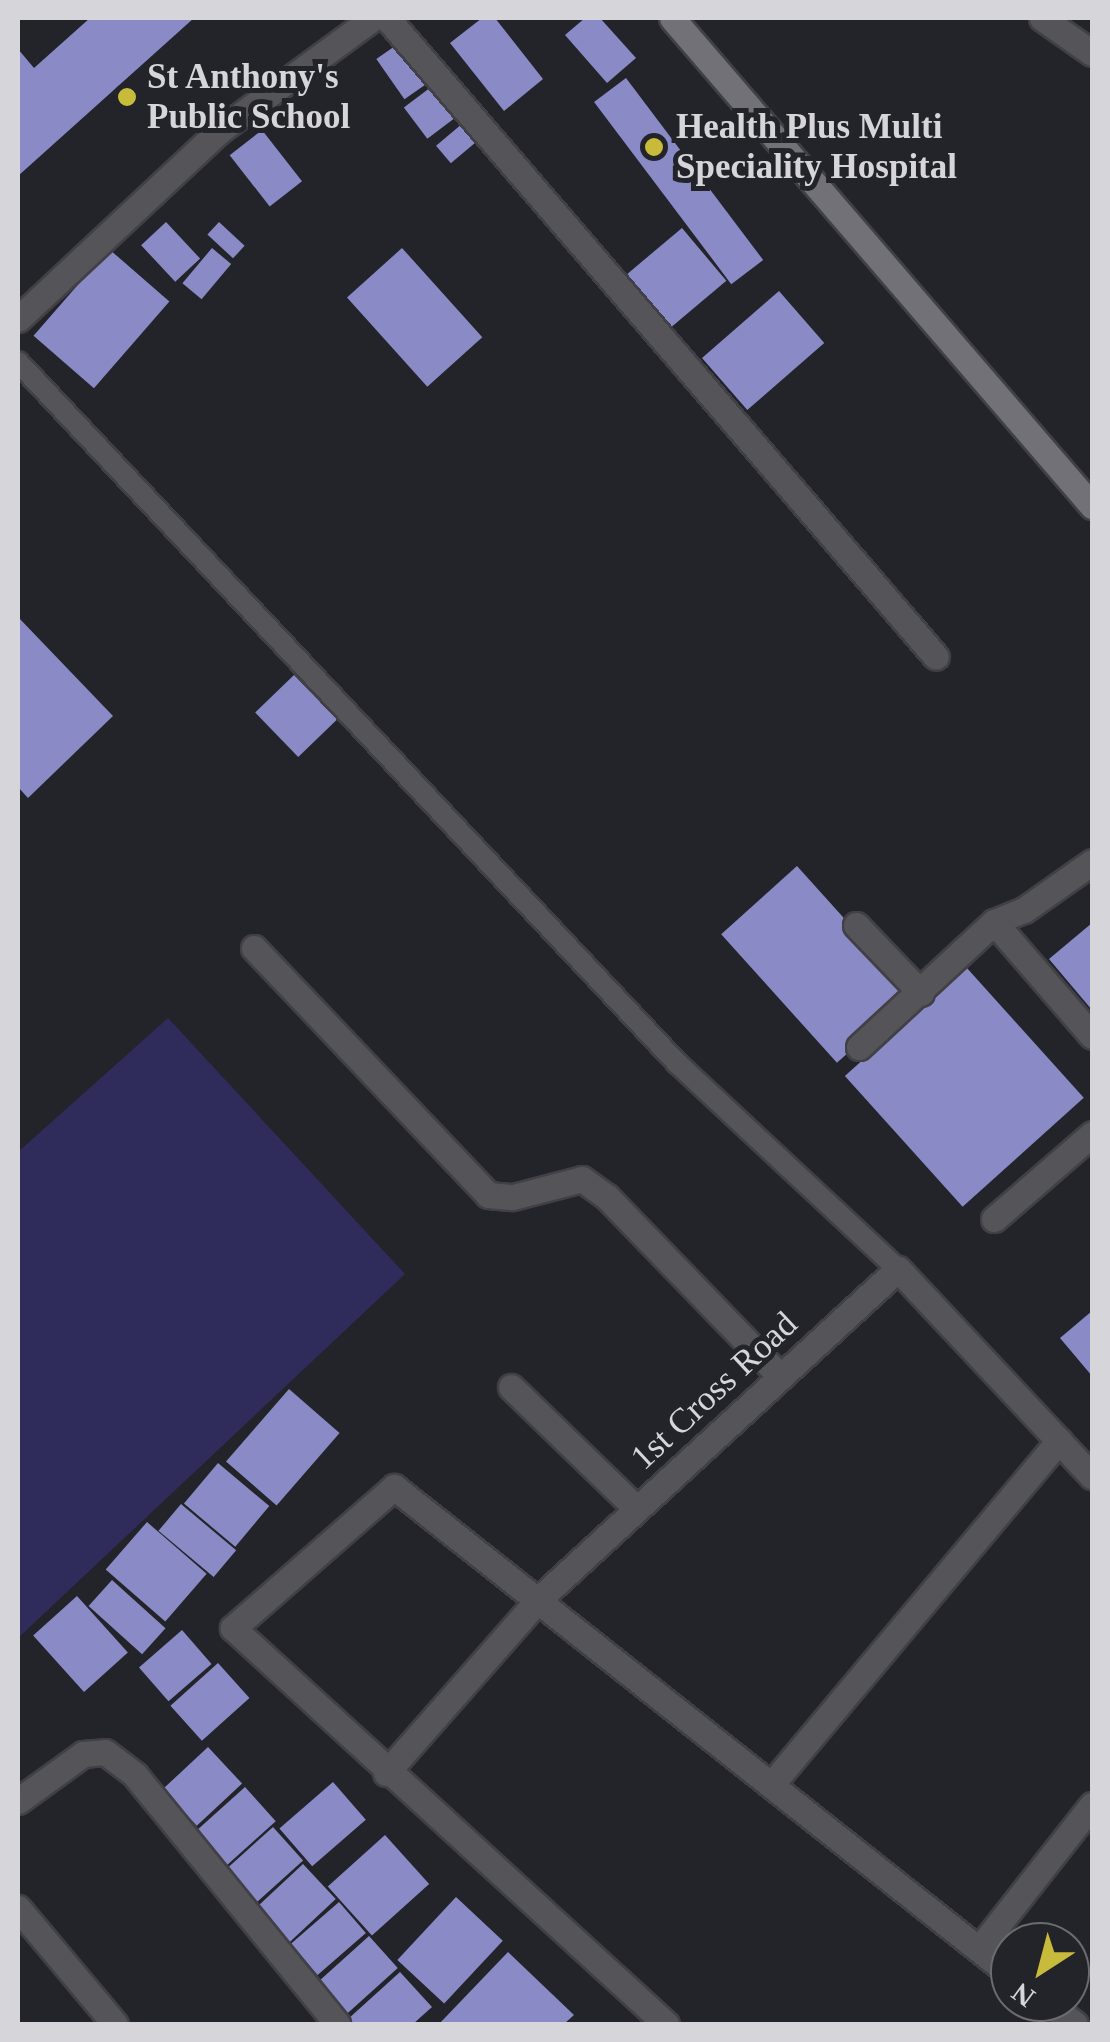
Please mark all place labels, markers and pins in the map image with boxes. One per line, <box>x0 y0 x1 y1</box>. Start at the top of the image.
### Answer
place label: St Anthony's Public School <box>147 56 350 138</box>
marker: St Anthony's Public School <box>116 86 138 108</box>
place label: Health Plus Multi Speciality Hospital <box>676 106 957 188</box>
marker: Health Plus Multi Speciality Hospital <box>641 134 667 160</box>

